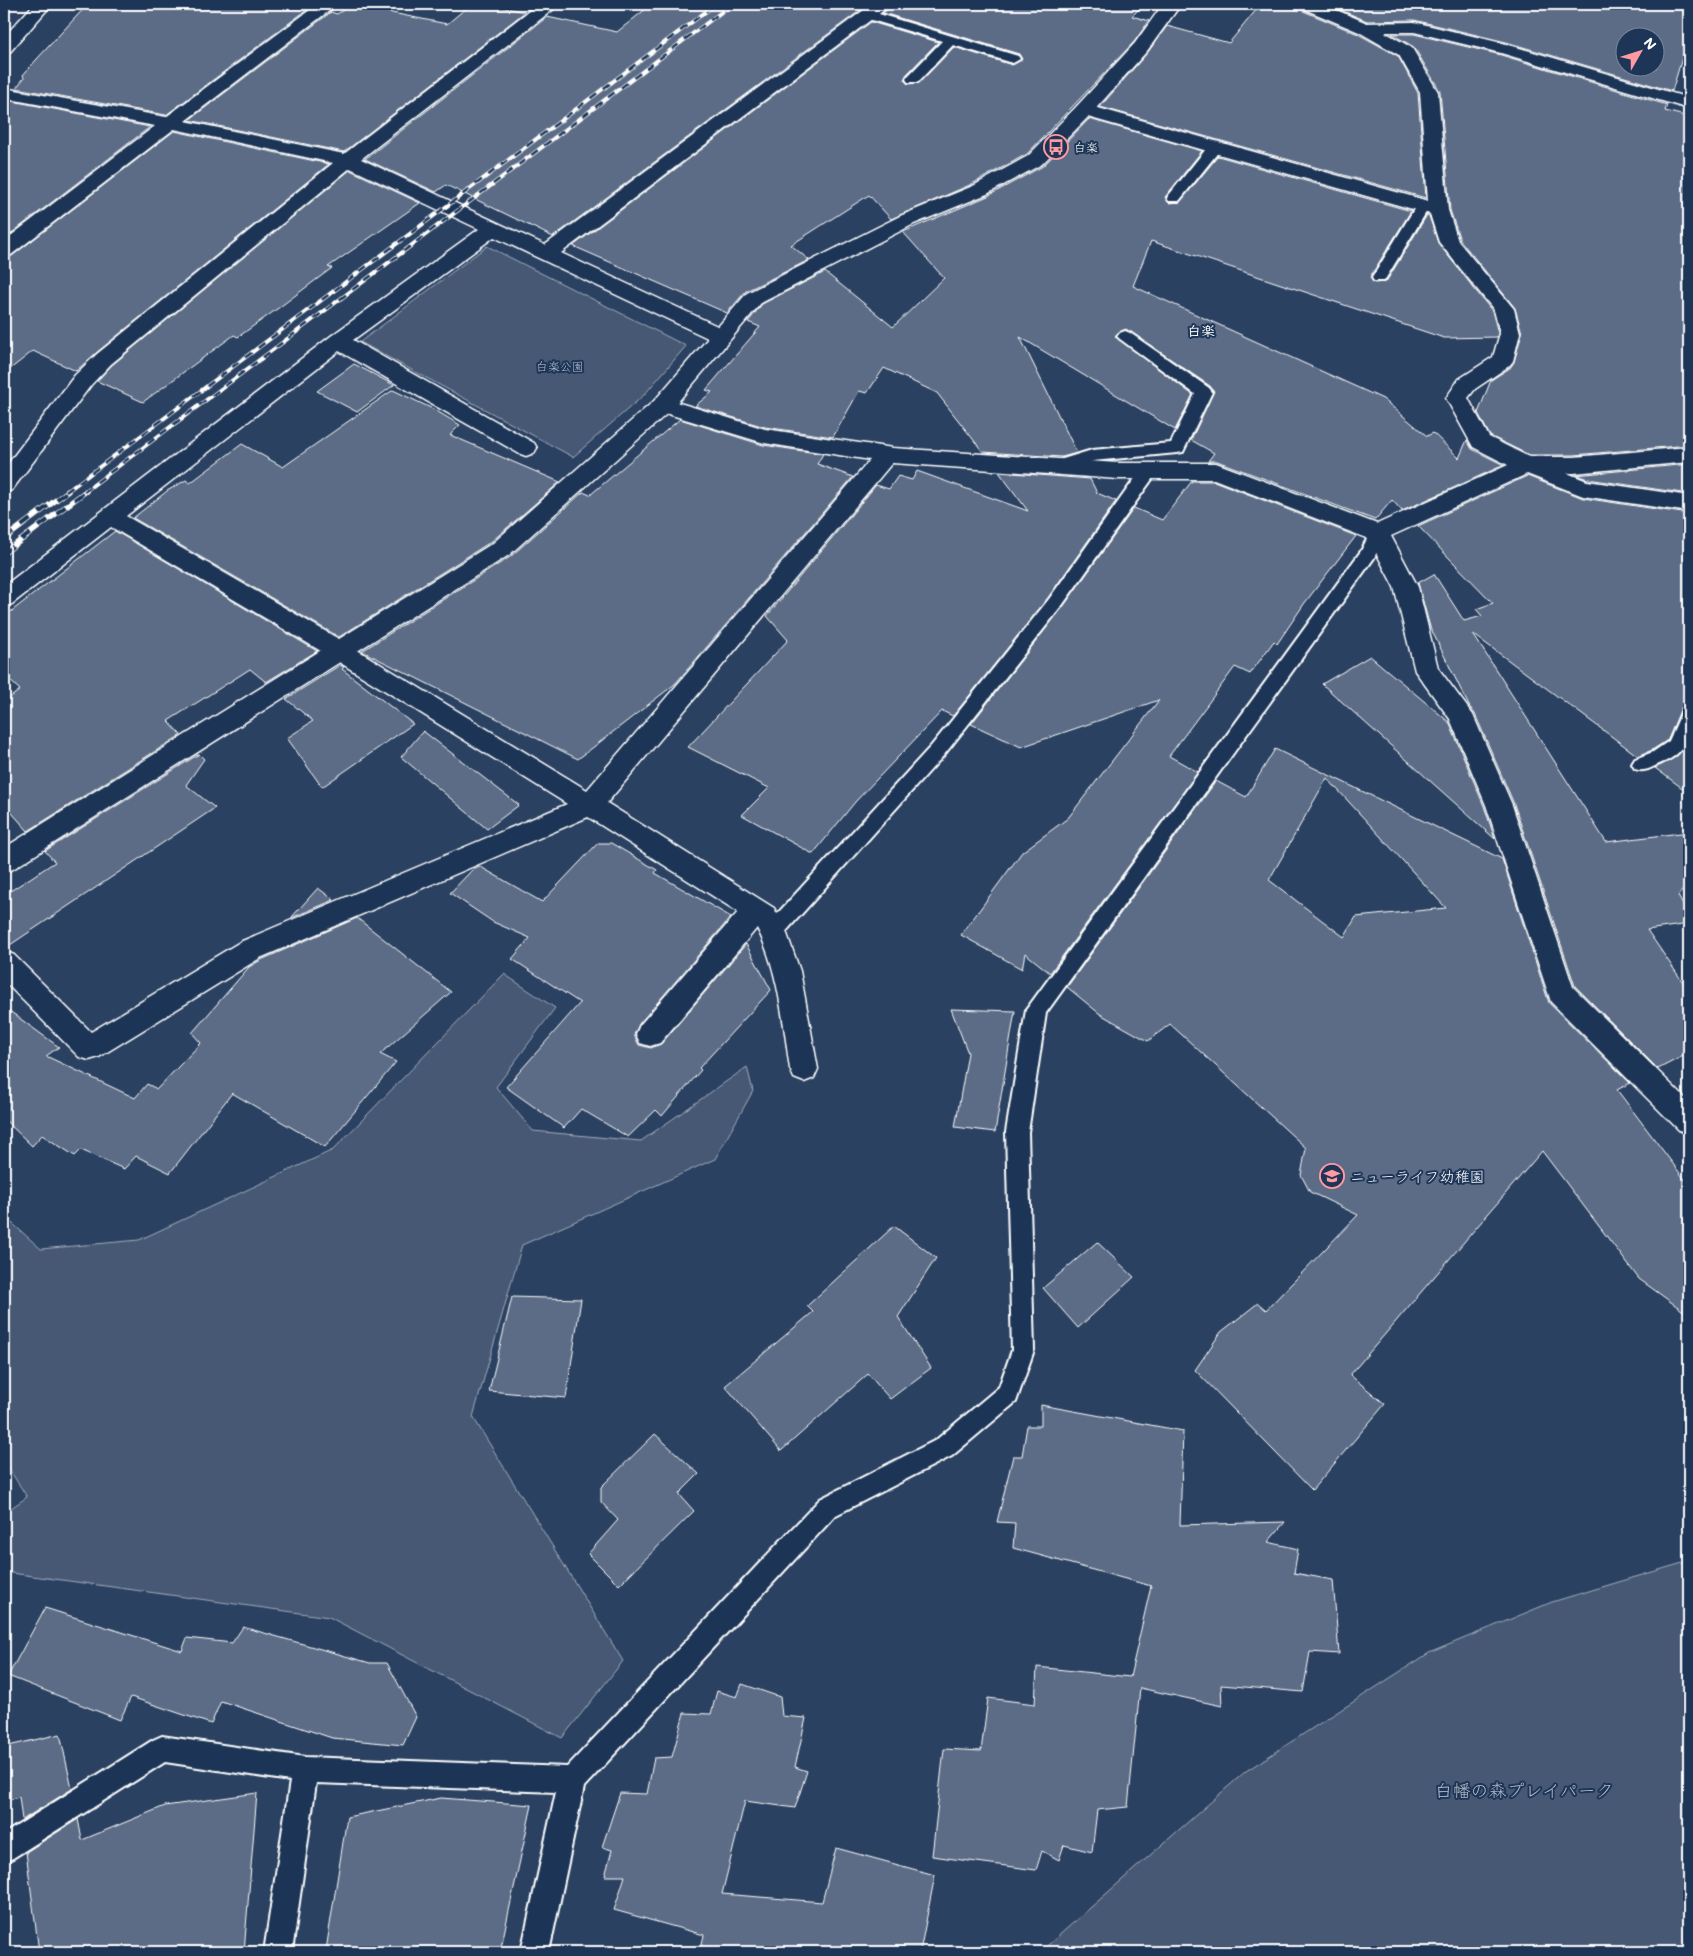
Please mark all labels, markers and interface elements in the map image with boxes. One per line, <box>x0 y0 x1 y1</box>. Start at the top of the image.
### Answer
north arrow <box>1616 28 1666 78</box>
text: N <box>1640 33 1661 54</box>
bus stop icon: 白楽 <box>1043 134 1069 160</box>
place label: 白楽 <box>1074 139 1098 155</box>
district label: 白楽 <box>1187 321 1215 340</box>
park label: 白楽公園 <box>536 358 584 374</box>
school or university icon: ニューライフ幼稚園 <box>1319 1163 1345 1189</box>
place label: ニューライフ幼稚園 <box>1350 1166 1484 1186</box>
park label: 白幡の森プレイパーク <box>1435 1778 1613 1802</box>

